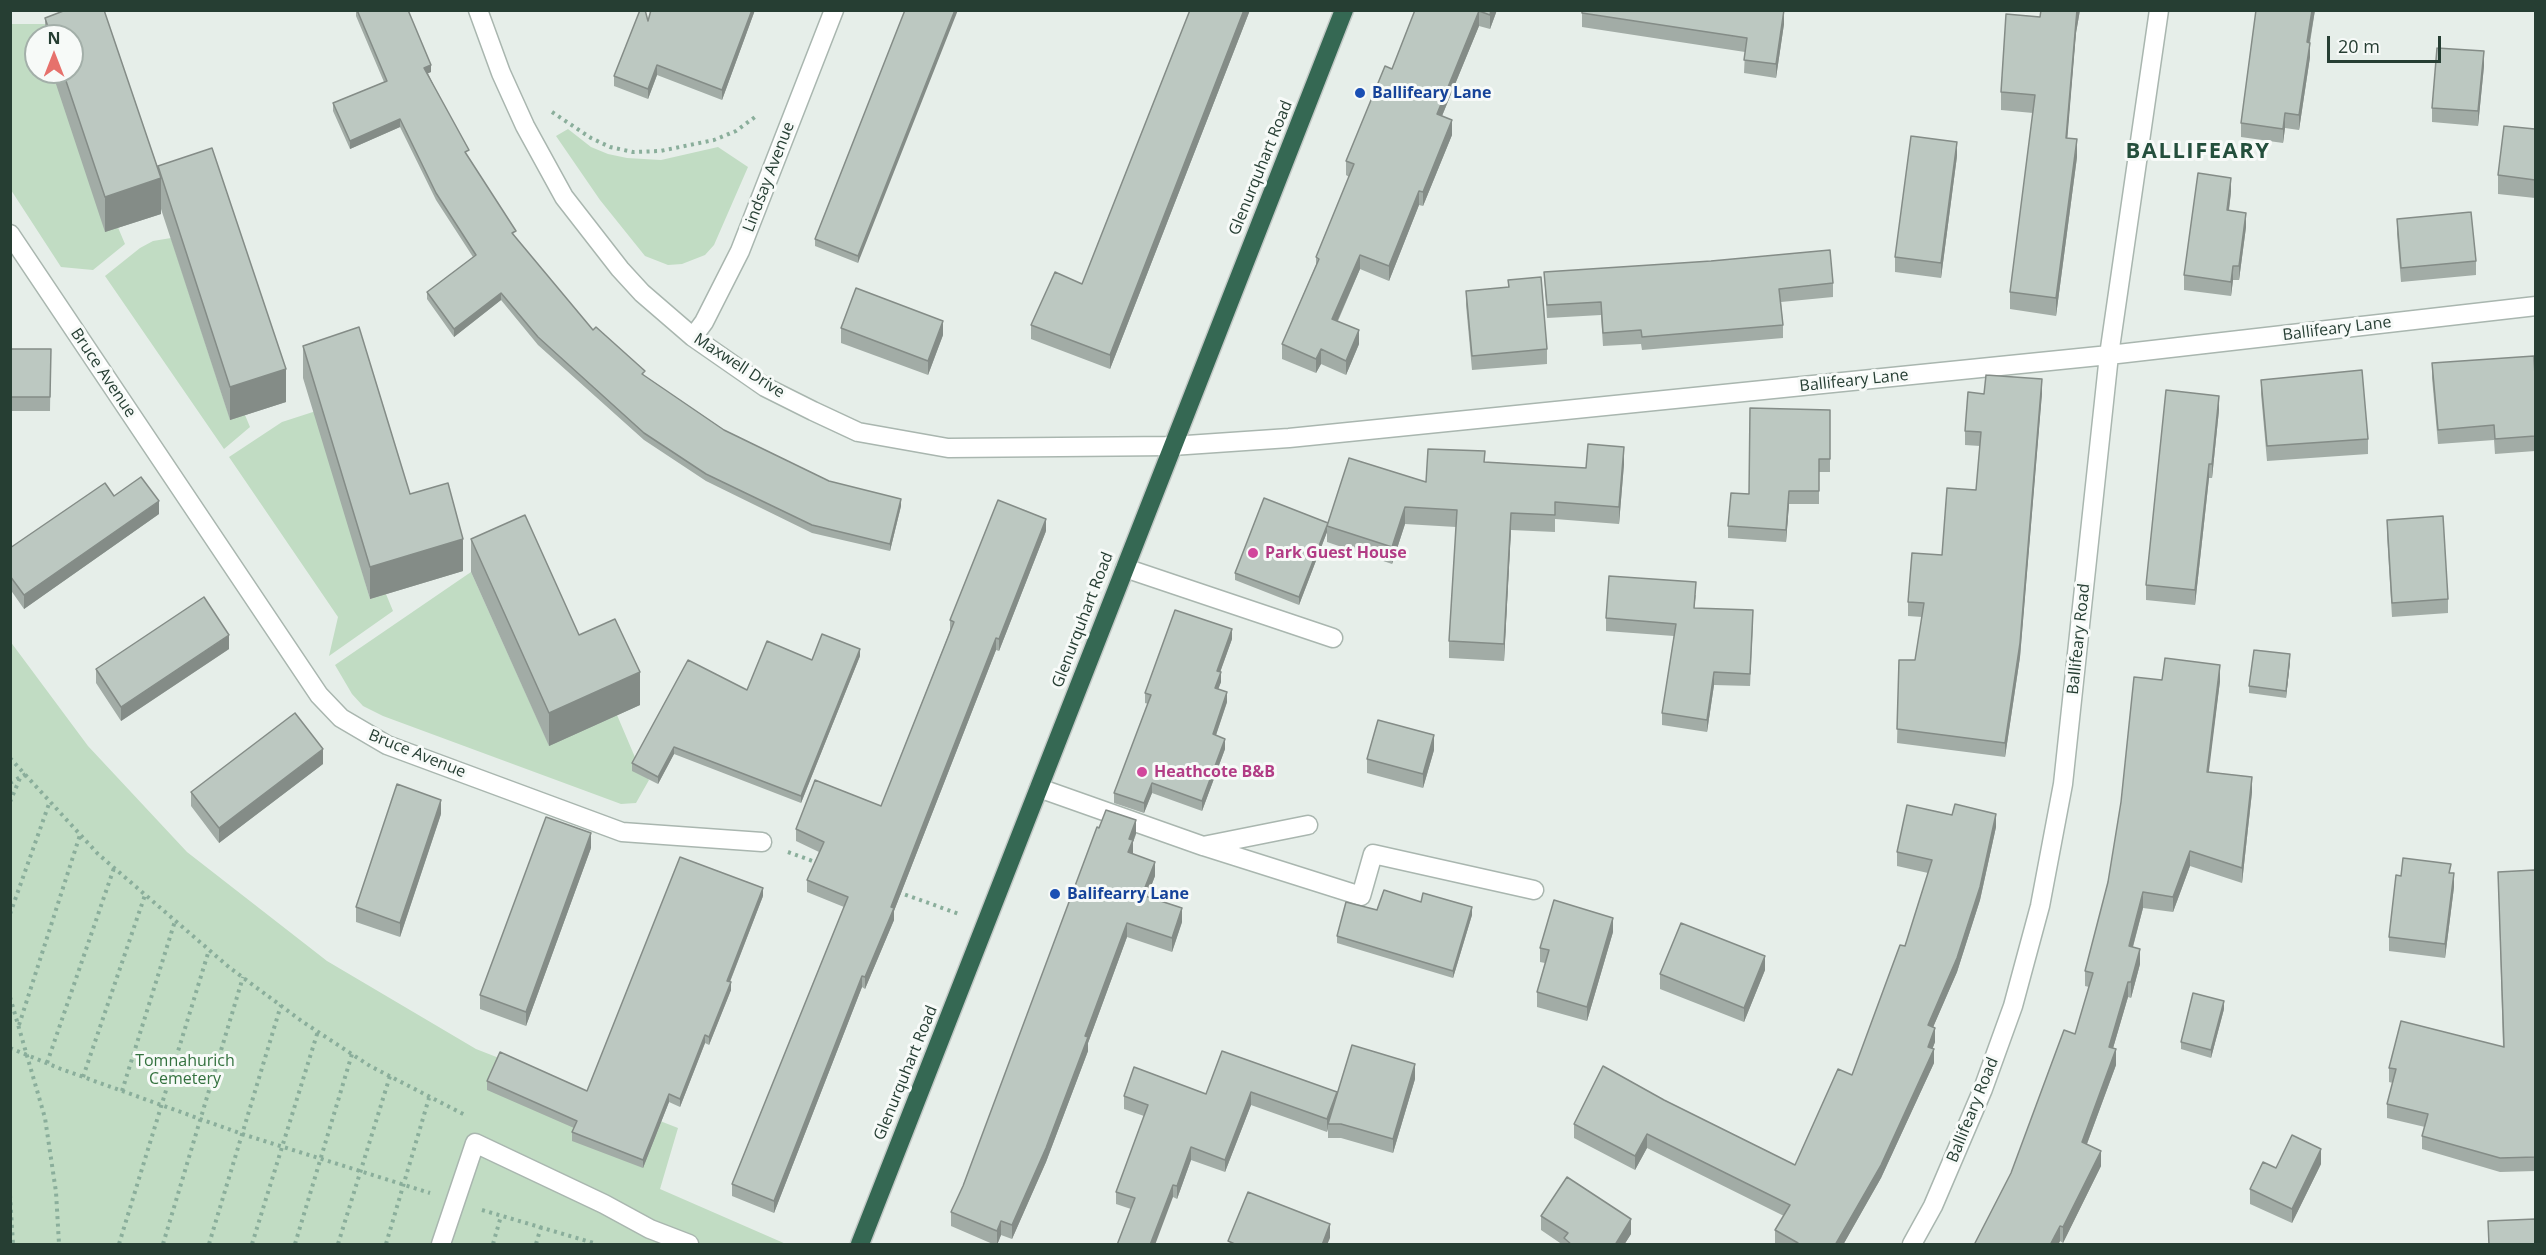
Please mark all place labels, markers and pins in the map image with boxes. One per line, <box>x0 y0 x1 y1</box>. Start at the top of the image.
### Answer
place label: Ballifeary Lane <box>1372 83 1492 103</box>
marker: Ballifeary Lane <box>1353 86 1367 100</box>
place label: Park Guest House <box>1265 543 1407 563</box>
marker: Park Guest House <box>1246 546 1260 560</box>
place label: Heathcote B&B <box>1154 762 1275 782</box>
marker: Heathcote B&B <box>1135 765 1149 779</box>
place label: Balifearry Lane <box>1067 884 1189 904</box>
marker: Balifearry Lane <box>1048 887 1062 901</box>

